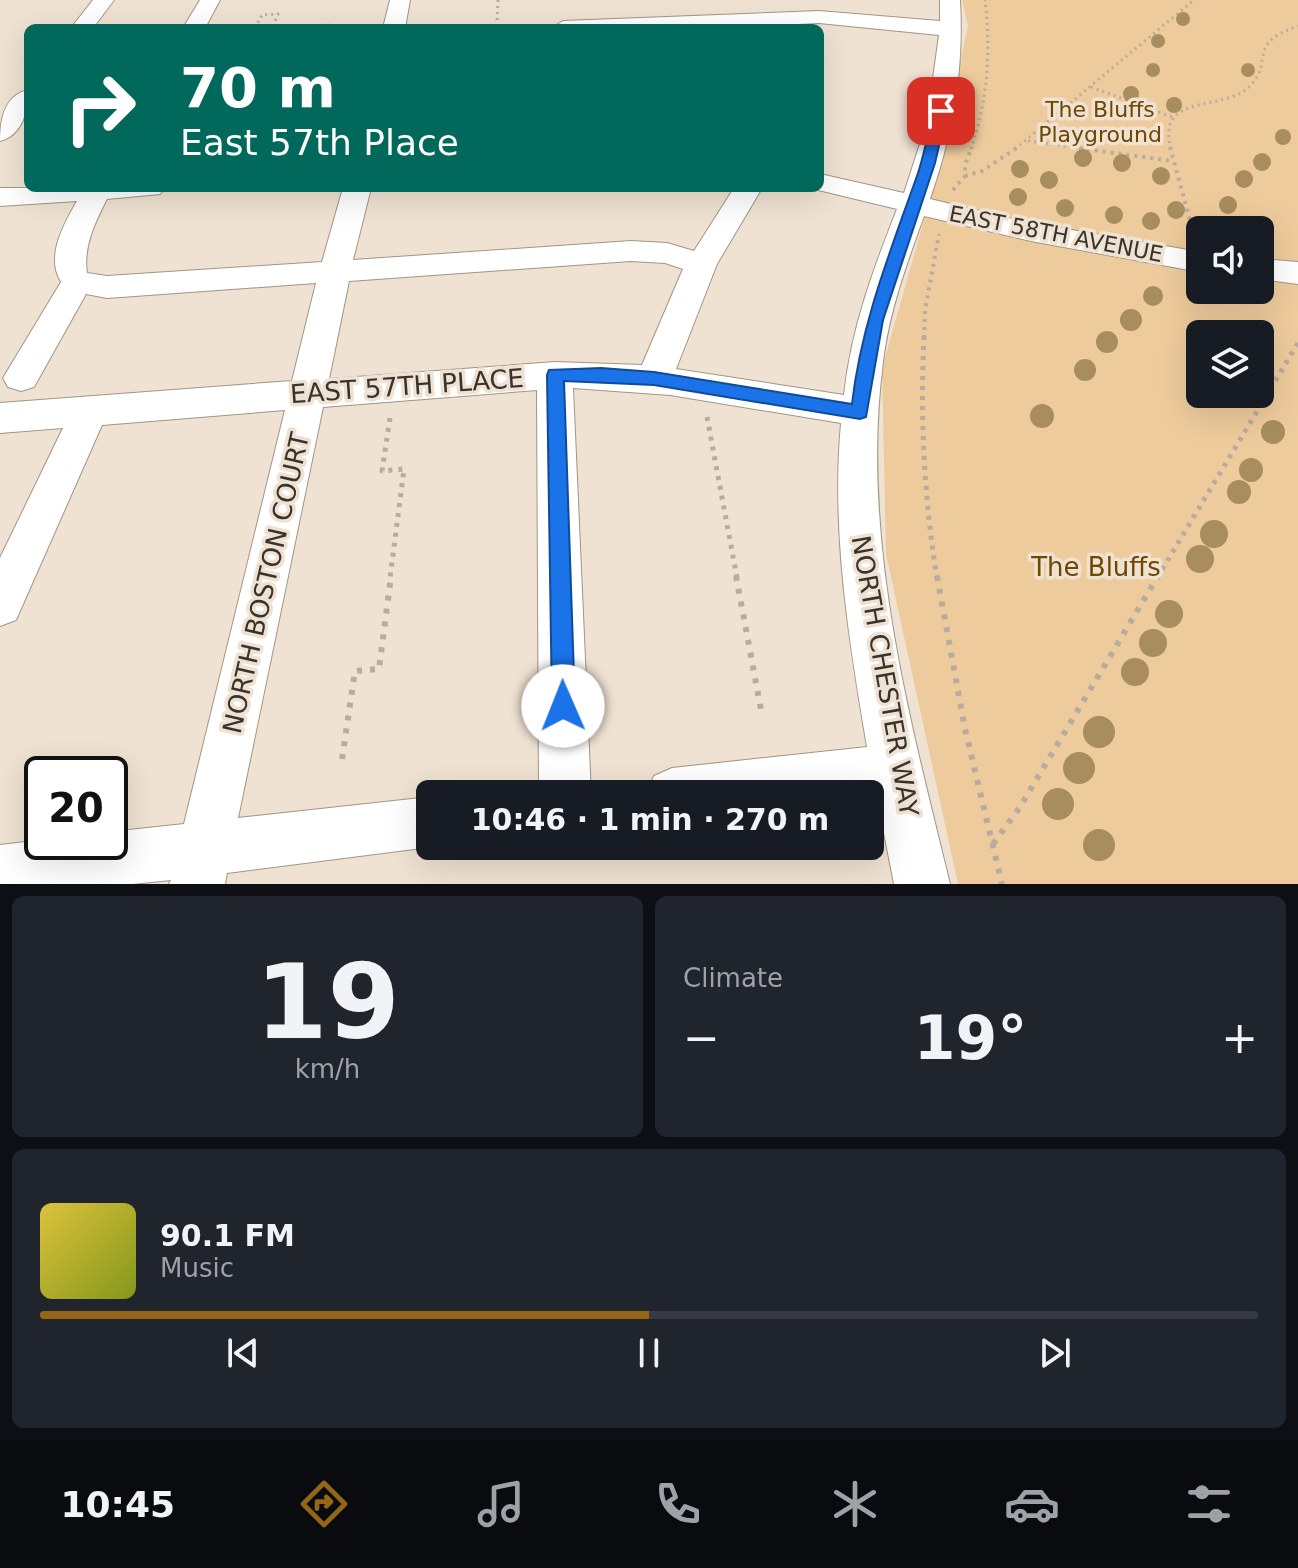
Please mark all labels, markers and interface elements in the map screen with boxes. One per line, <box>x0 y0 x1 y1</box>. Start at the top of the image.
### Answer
text: 70 m <box>180 55 336 120</box>
icon: right <box>48 56 152 160</box>
pin <box>907 77 975 145</box>
icon: arrive <box>919 89 963 133</box>
park label: The Bluffs Playground <box>1038 97 1162 147</box>
text: East 57th Place <box>180 122 459 163</box>
street label: EAST 58TH AVENUE <box>947 201 1165 267</box>
map controls <box>1186 216 1274 408</box>
button: sound <box>1186 216 1274 304</box>
button: layers <box>1186 320 1274 408</box>
street label: EAST 57TH PLACE <box>289 363 525 409</box>
street label: NORTH BOSTON COURT <box>217 430 315 736</box>
street label: NORTH CHESTER WAY <box>845 533 925 819</box>
park label: The Bluffs <box>1030 552 1161 582</box>
position arrow <box>521 664 605 748</box>
speed limit sign: 20 <box>24 756 128 860</box>
text: 10:46 · 1 min · 270 m <box>471 802 829 837</box>
text: 19 <box>255 941 400 1063</box>
text: Climate <box>683 963 783 993</box>
text: 19° <box>914 1003 1027 1073</box>
text: − <box>683 1012 720 1063</box>
text: + <box>1221 1012 1258 1063</box>
text: km/h <box>295 1054 360 1084</box>
text: 90.1 FM <box>160 1218 295 1253</box>
text: Music <box>160 1253 234 1283</box>
icon: previous <box>221 1331 265 1375</box>
icon: pause <box>627 1331 671 1375</box>
icon: next <box>1033 1331 1077 1375</box>
icon: directions <box>296 1476 352 1532</box>
icon: music <box>473 1476 529 1532</box>
icon: phone <box>650 1476 706 1532</box>
icon: climate <box>827 1476 883 1532</box>
icon: car <box>1004 1476 1060 1532</box>
icon: filters <box>1181 1476 1237 1532</box>
text: 10:45 <box>61 1484 175 1525</box>

